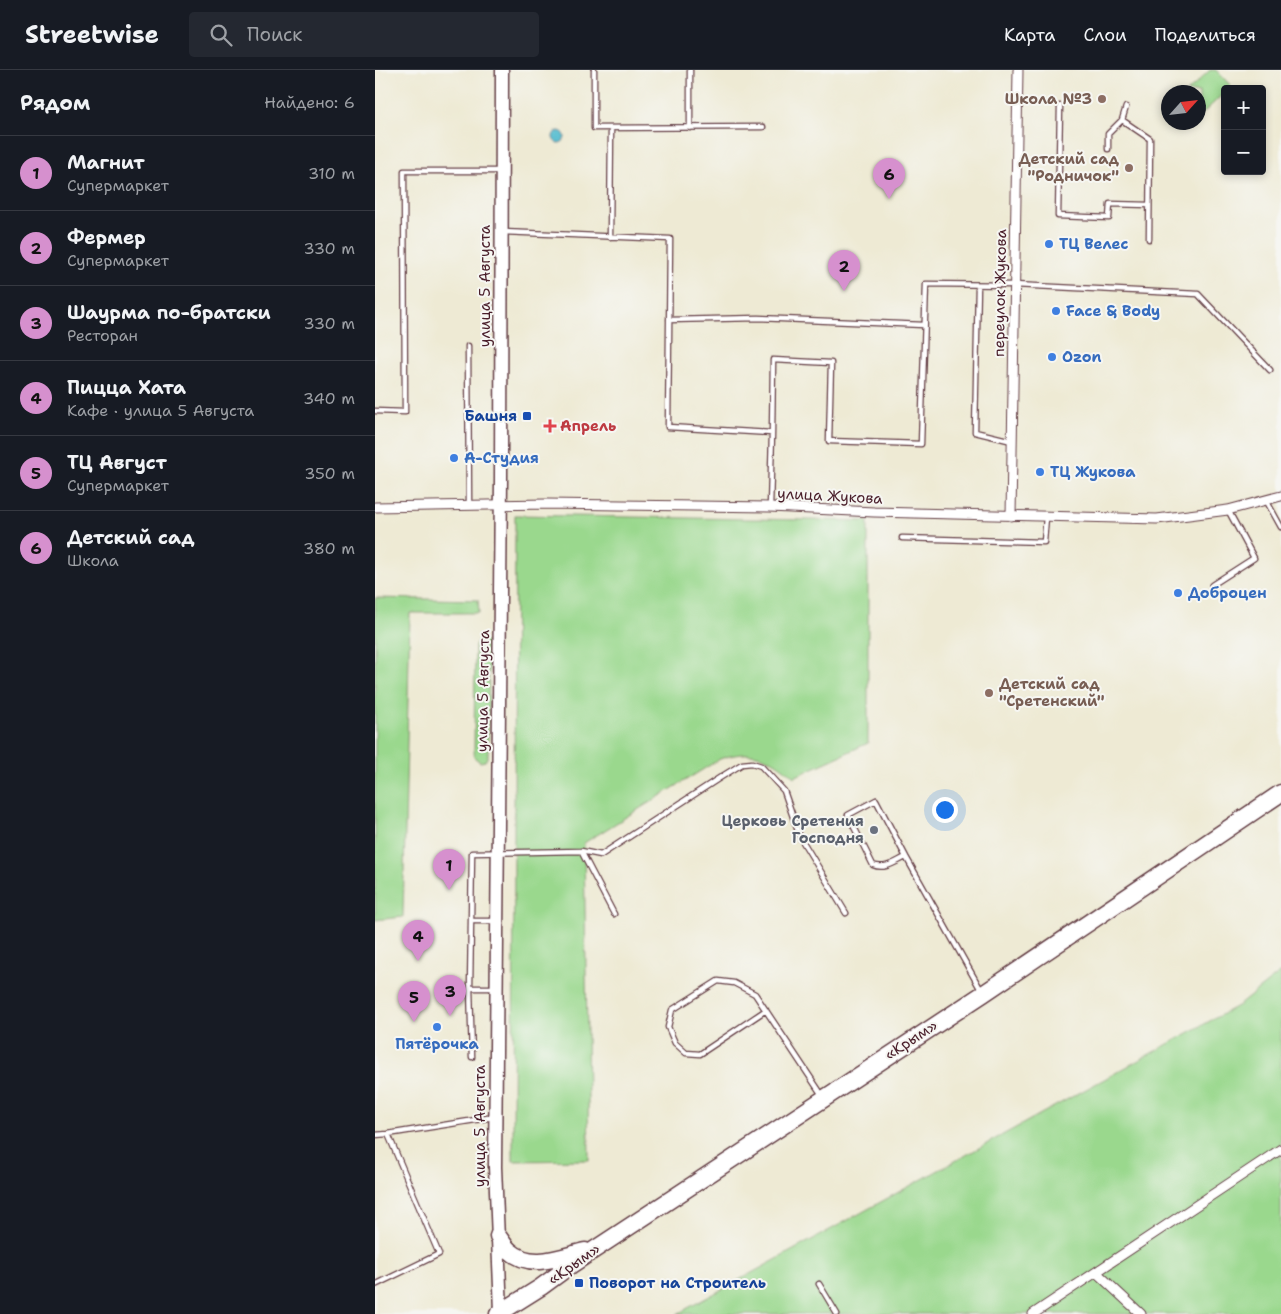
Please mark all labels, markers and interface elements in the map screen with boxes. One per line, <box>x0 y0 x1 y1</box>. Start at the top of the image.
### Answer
search box <box>189 12 539 57</box>
text: Streetwise <box>25 19 159 51</box>
icon: search <box>207 21 235 49</box>
text: Поиск <box>247 22 302 47</box>
text: Карта <box>1004 23 1055 47</box>
text: Слои <box>1083 23 1127 47</box>
text: Поделиться <box>1155 23 1256 47</box>
north arrow <box>1161 85 1206 130</box>
map controls <box>1221 85 1266 175</box>
button: + <box>1221 85 1266 130</box>
text: Рядом <box>20 89 90 117</box>
place label: Школа №3 <box>1005 89 1092 109</box>
text: Найдено: 6 <box>264 92 355 113</box>
marker: Школа №3 <box>1096 93 1108 105</box>
button: − <box>1221 130 1266 175</box>
place label: Детский сад "Родничок" <box>1018 149 1120 186</box>
text: Магнит <box>67 150 145 175</box>
pin: 6 <box>873 158 905 199</box>
marker: Детский сад "Родничок" <box>1123 162 1135 174</box>
text: 1 <box>32 163 40 184</box>
text: 310 m <box>308 163 355 184</box>
text: Супермаркет <box>67 175 169 196</box>
street label: улица 5 Августа <box>475 224 495 347</box>
text: Фермер <box>67 225 146 250</box>
street label: переулок Жукова <box>989 228 1011 357</box>
place label: ТЦ Велес <box>1059 234 1128 254</box>
text: 2 <box>30 238 42 259</box>
text: 330 m <box>303 238 355 259</box>
marker: ТЦ Велес <box>1043 238 1055 250</box>
text: Супермаркет <box>67 250 169 271</box>
pin: 2 <box>828 250 860 291</box>
text: Шаурма по-братски <box>67 300 271 325</box>
place label: Face & Body <box>1066 301 1160 321</box>
marker: Face & Body <box>1050 305 1062 317</box>
text: 3 <box>30 313 42 334</box>
text: 330 m <box>303 313 355 334</box>
text: Ресторан <box>67 325 138 346</box>
place label: Ozon <box>1062 347 1102 367</box>
marker: Ozon <box>1046 351 1058 363</box>
text: Пицца Хата <box>67 375 186 400</box>
text: 4 <box>30 388 42 409</box>
text: 340 m <box>303 388 355 409</box>
text: Кафе · улица 5 Августа <box>67 400 254 421</box>
place label: Башня <box>464 406 517 426</box>
marker: Башня <box>521 410 533 422</box>
place label: Апрель <box>560 416 616 436</box>
marker: Апрель <box>544 420 556 432</box>
place label: А-Студия <box>464 448 539 468</box>
text: ТЦ Август <box>67 450 167 475</box>
marker: А-Студия <box>448 452 460 464</box>
place label: ТЦ Жукова <box>1050 462 1136 482</box>
text: 5 <box>31 463 41 484</box>
text: 350 m <box>304 463 355 484</box>
marker: ТЦ Жукова <box>1034 466 1046 478</box>
text: Супермаркет <box>67 475 169 496</box>
street label: улица Жукова <box>777 483 884 509</box>
text: Детский сад <box>67 525 194 550</box>
text: 6 <box>30 538 42 559</box>
text: 380 m <box>303 538 355 559</box>
text: Школа <box>67 550 119 571</box>
place label: Доброцен <box>1188 583 1267 603</box>
marker: Доброцен <box>1172 587 1184 599</box>
street label: улица 5 Августа <box>472 629 494 752</box>
place label: Детский сад "Сретенский" <box>999 674 1105 711</box>
marker: Детский сад "Сретенский" <box>983 687 995 699</box>
your location <box>932 797 958 823</box>
place label: Церковь Сретения Господня <box>722 811 864 848</box>
marker: Церковь Сретения Господня <box>868 824 880 836</box>
pin: 1 <box>433 849 465 890</box>
pin: 4 <box>402 920 434 961</box>
pin: 3 <box>434 975 466 1016</box>
pin: 5 <box>398 981 430 1022</box>
street label: «Крым» <box>881 1015 941 1065</box>
marker: Пятёрочка <box>431 1021 443 1033</box>
place label: Пятёрочка <box>395 1034 480 1054</box>
street label: улица 5 Августа <box>470 1064 490 1187</box>
street label: «Крым» <box>544 1239 604 1289</box>
place label: Поворот на Строитель <box>589 1273 766 1293</box>
marker: Поворот на Строитель <box>573 1277 585 1289</box>

